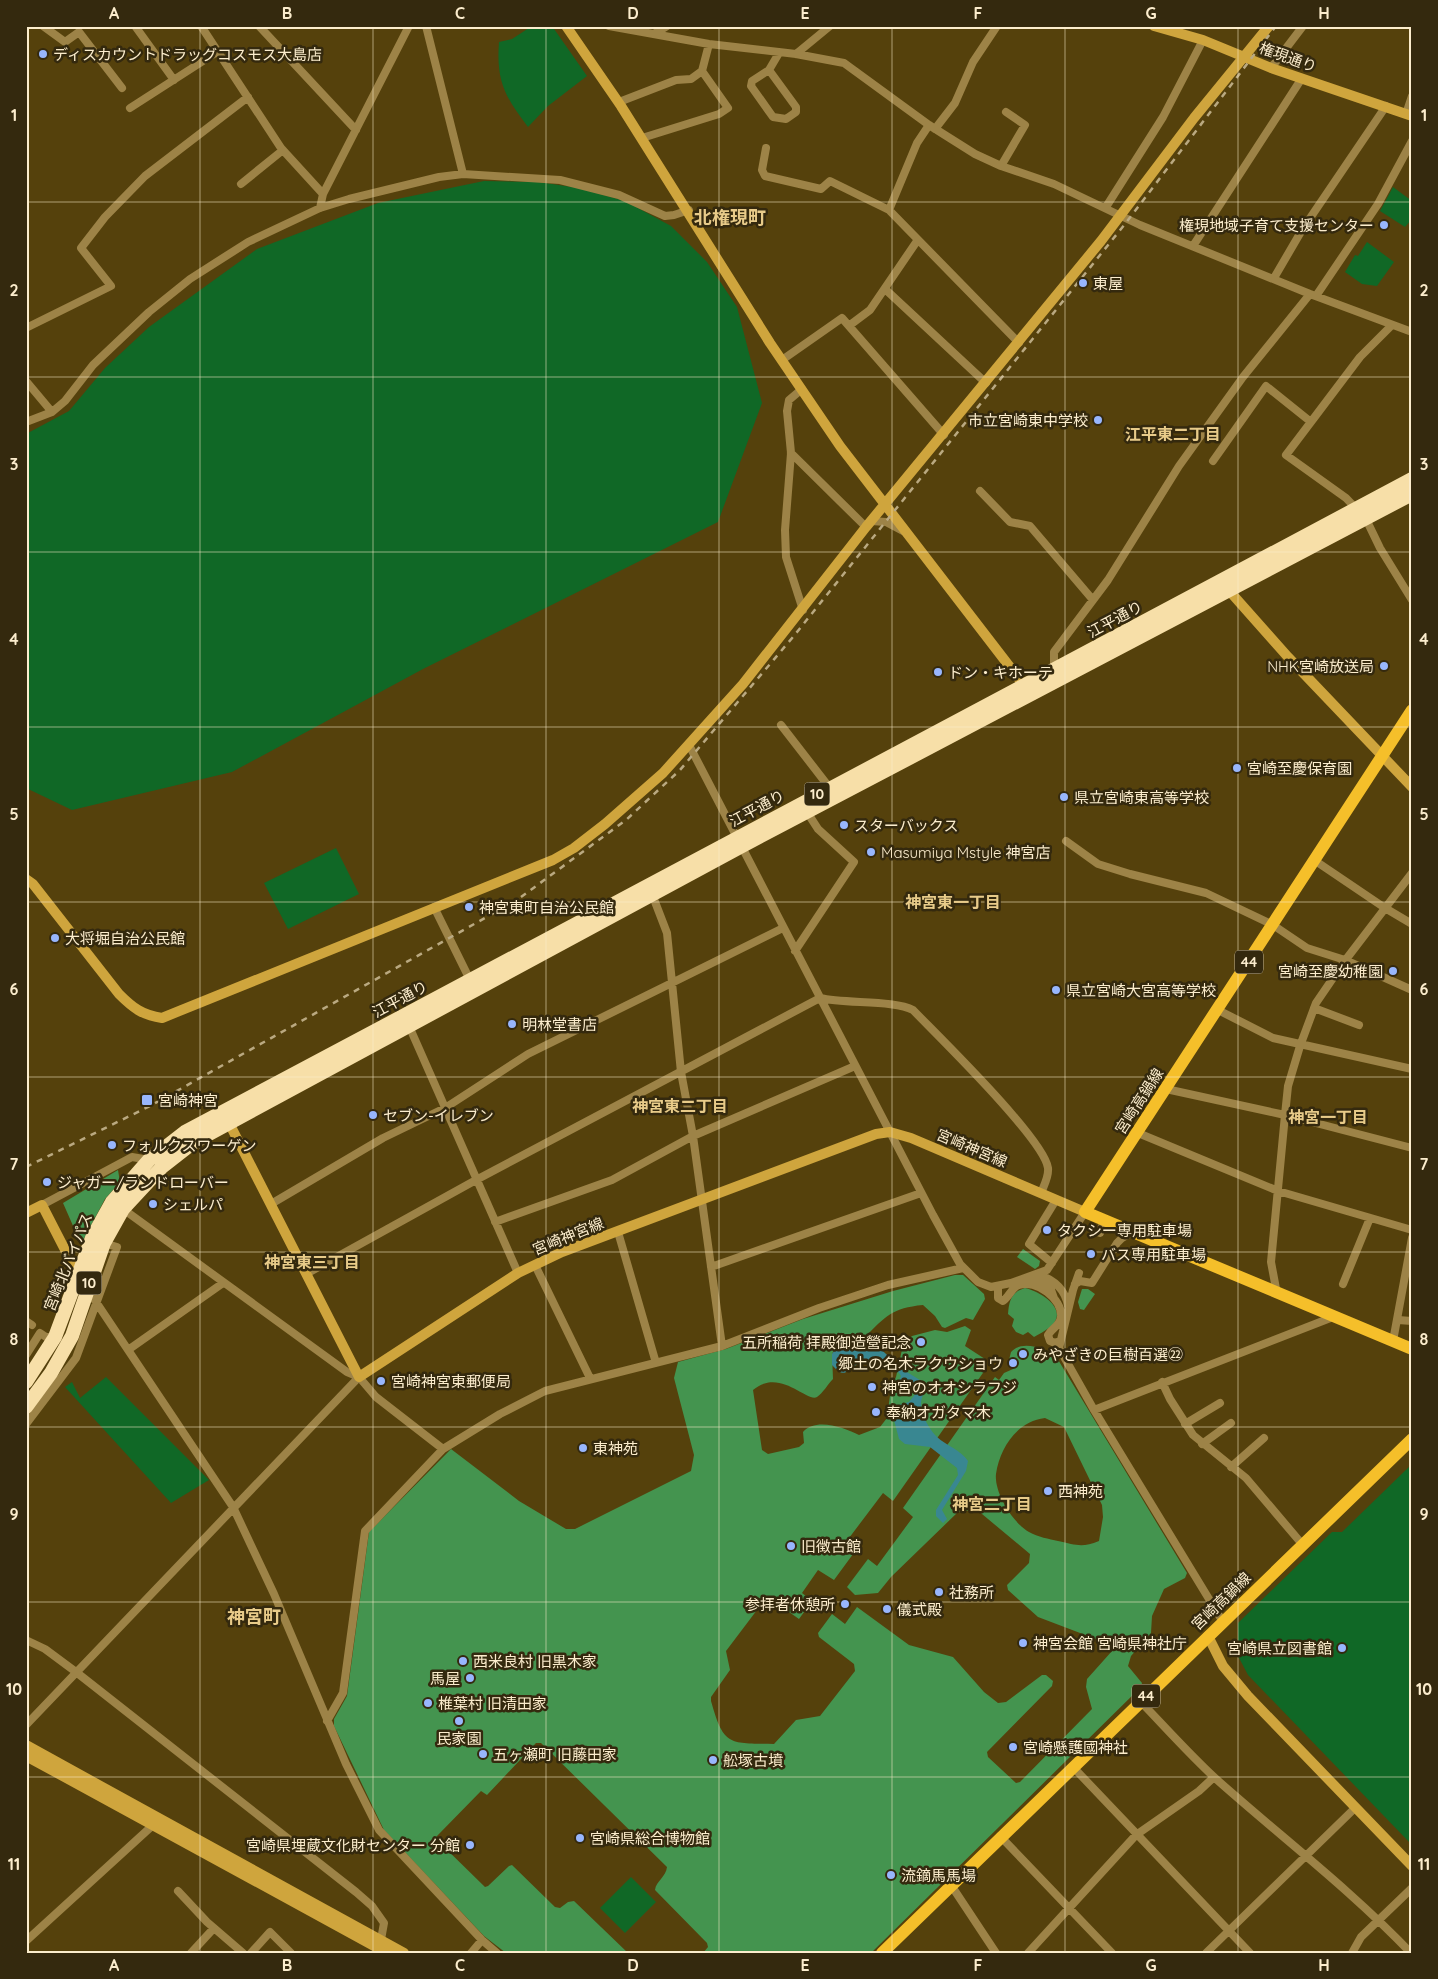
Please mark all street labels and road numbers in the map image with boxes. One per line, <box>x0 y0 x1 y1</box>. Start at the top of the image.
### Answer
street label: 権現通り <box>1257 38 1319 76</box>
street label: 江平通り <box>1084 597 1146 641</box>
road number: 10 <box>804 782 830 806</box>
street label: 江平通り <box>726 786 788 830</box>
road number: 44 <box>1235 950 1263 974</box>
street label: 江平通り <box>369 977 431 1021</box>
street label: 宮崎高鍋線 <box>1111 1064 1167 1138</box>
street label: 宮崎神宮線 <box>934 1125 1010 1171</box>
street label: 宮崎北バイパス <box>40 1210 96 1314</box>
street label: 宮崎神宮線 <box>530 1213 606 1259</box>
road number: 10 <box>76 1272 102 1295</box>
street label: 宮崎高鍋線 <box>1187 1568 1255 1634</box>
road number: 44 <box>1132 1684 1160 1708</box>

